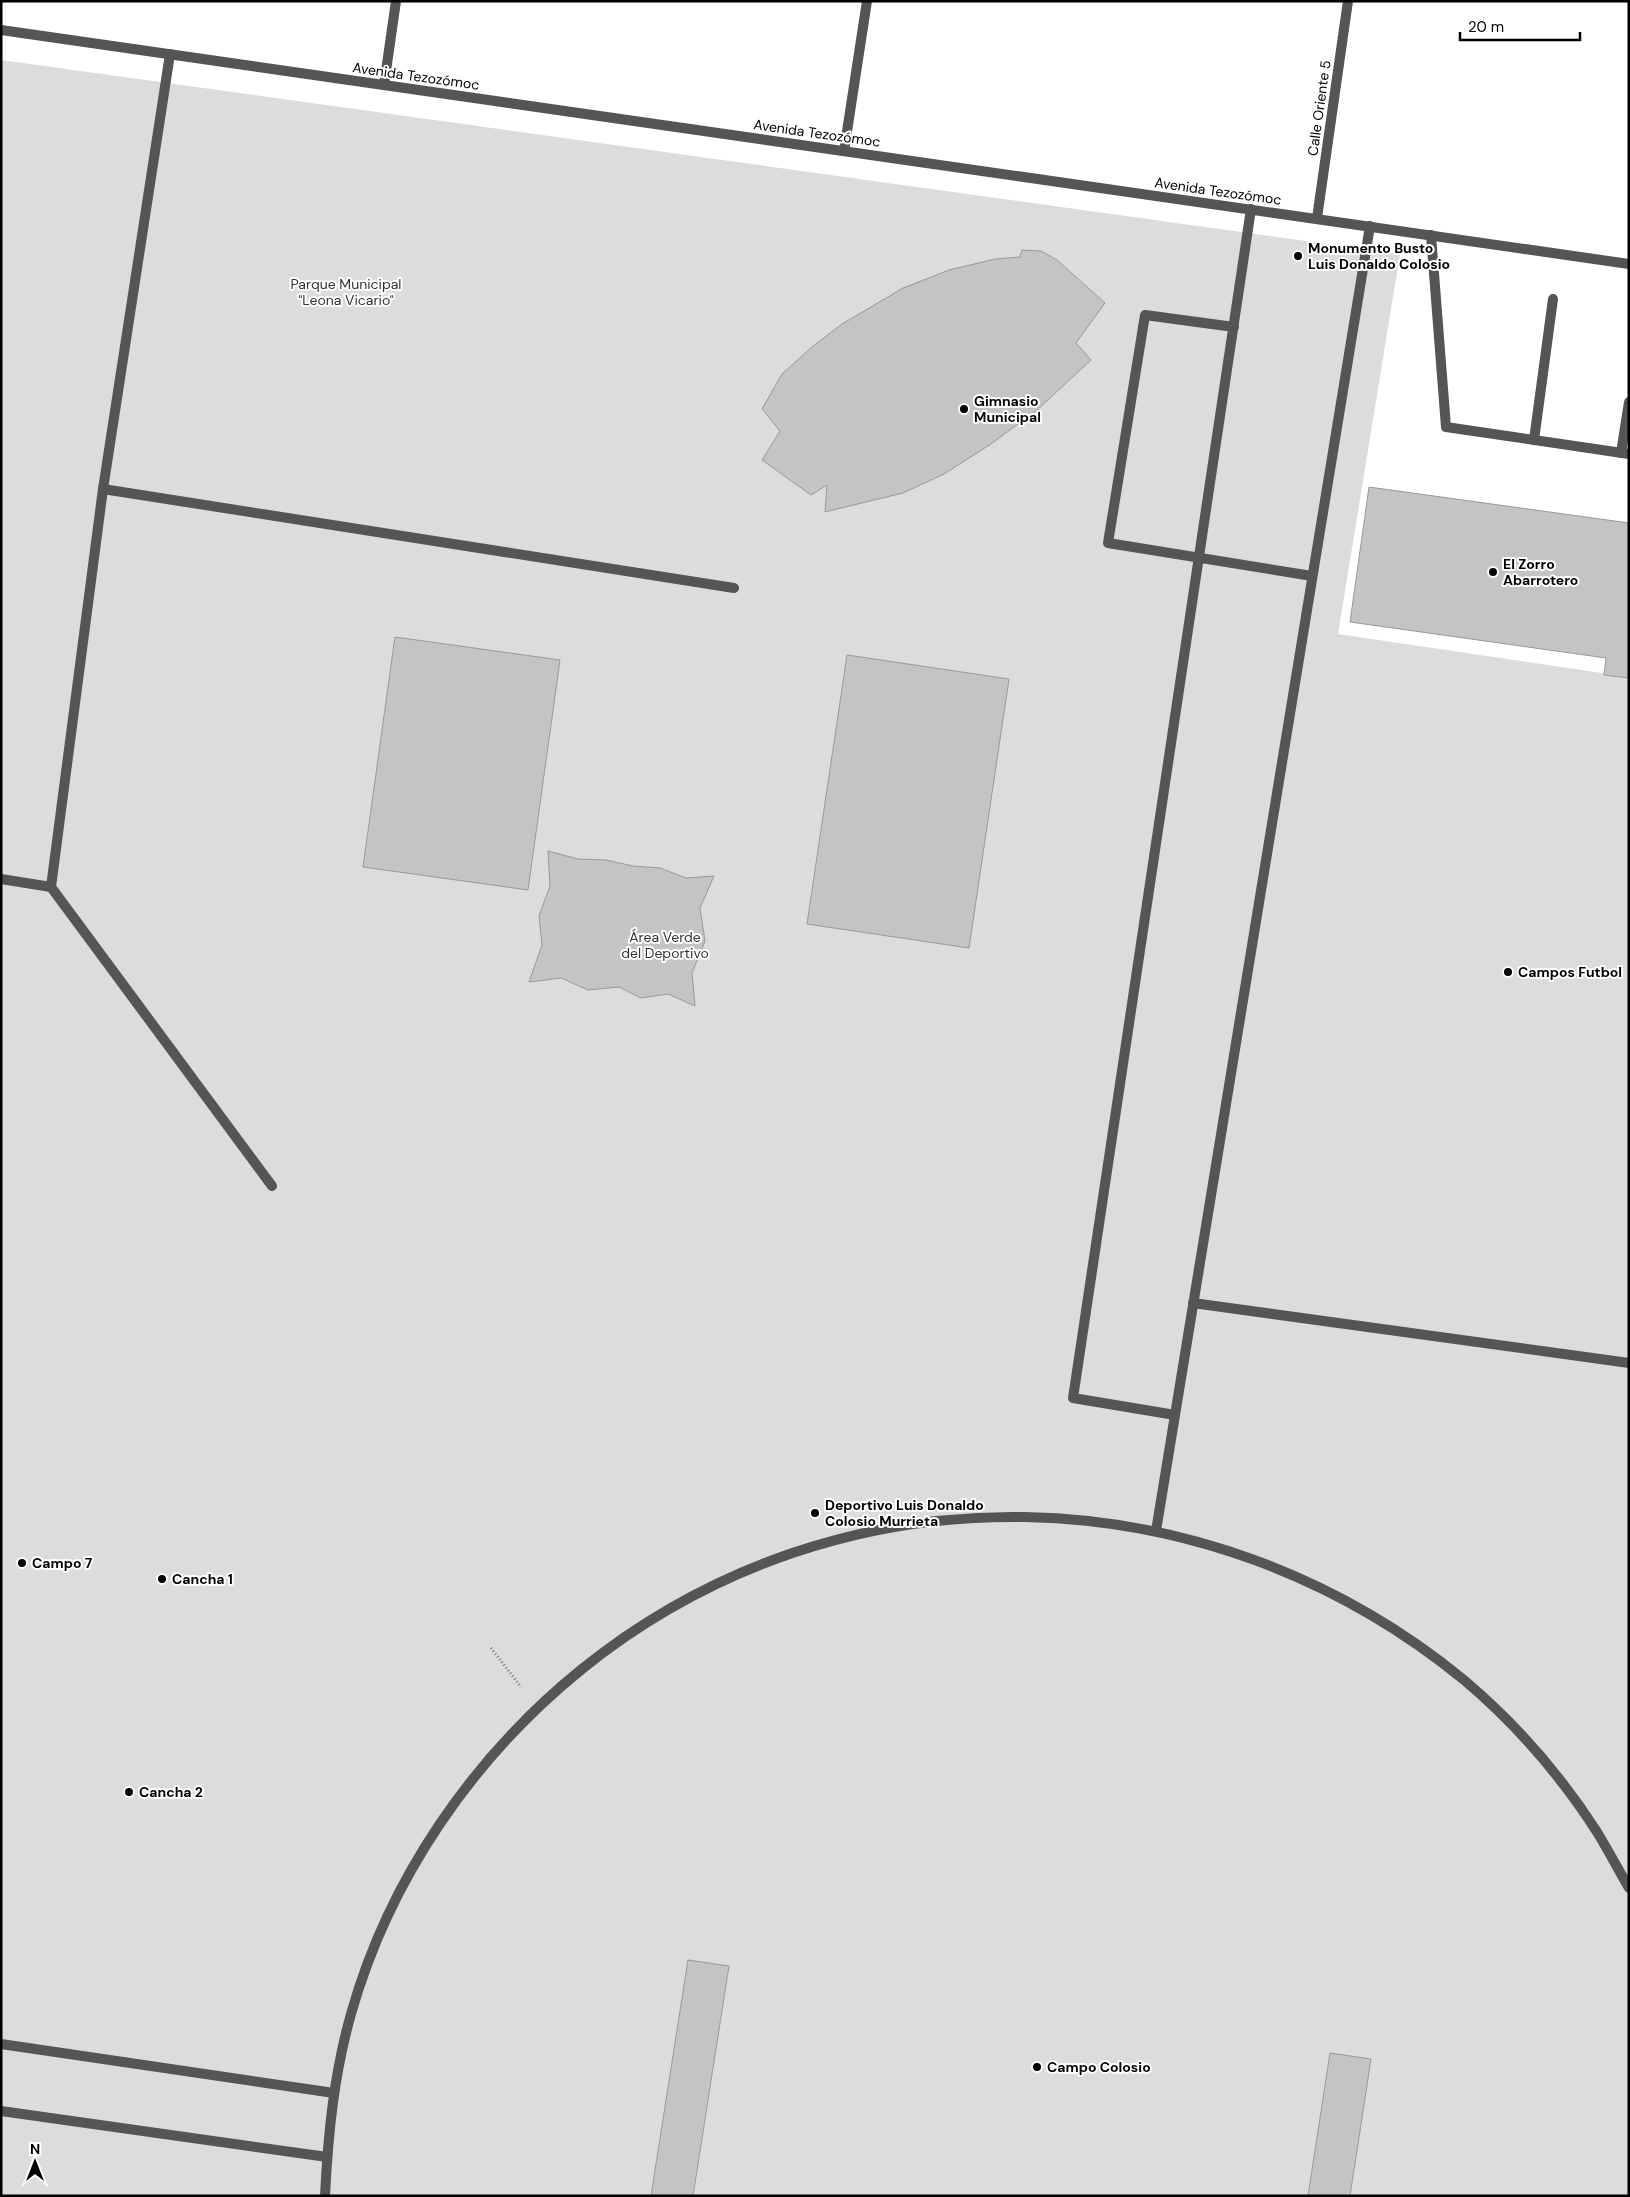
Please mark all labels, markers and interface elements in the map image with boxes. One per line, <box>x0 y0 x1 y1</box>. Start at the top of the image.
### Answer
scale bar <box>1460 10 1580 42</box>
text: 20 m <box>1468 17 1504 37</box>
street label: Avenida Tezozómoc <box>351 58 481 94</box>
street label: Calle Oriente 5 <box>1303 59 1335 157</box>
street label: Avenida Tezozómoc <box>752 115 882 151</box>
street label: Avenida Tezozómoc <box>1153 173 1283 209</box>
place label: Monumento Busto Luis Donaldo Colosio <box>1308 239 1450 273</box>
marker: Monumento Busto Luis Donaldo Colosio <box>1292 250 1304 262</box>
park label: Parque Municipal "Leona Vicario" <box>291 275 401 309</box>
place label: Gimnasio Municipal <box>974 392 1041 426</box>
marker: Gimnasio Municipal <box>958 403 970 415</box>
place label: El Zorro Abarrotero <box>1503 555 1578 589</box>
marker: El Zorro Abarrotero <box>1487 566 1499 578</box>
park label: Área Verde del Deportivo <box>621 928 709 962</box>
place label: Campos Futbol <box>1518 963 1622 981</box>
marker: Campos Futbol <box>1502 966 1514 978</box>
place label: Deportivo Luis Donaldo Colosio Murrieta <box>825 1496 984 1530</box>
marker: Deportivo Luis Donaldo Colosio Murrieta <box>809 1507 821 1519</box>
place label: Campo 7 <box>32 1554 93 1572</box>
marker: Campo 7 <box>16 1557 28 1569</box>
place label: Cancha 1 <box>172 1570 233 1588</box>
marker: Cancha 1 <box>156 1573 168 1585</box>
place label: Cancha 2 <box>139 1783 203 1801</box>
marker: Cancha 2 <box>123 1786 135 1798</box>
place label: Campo Colosio <box>1047 2058 1151 2076</box>
marker: Campo Colosio <box>1031 2061 1043 2073</box>
north arrow <box>10 2137 60 2187</box>
text: N <box>30 2140 40 2158</box>

